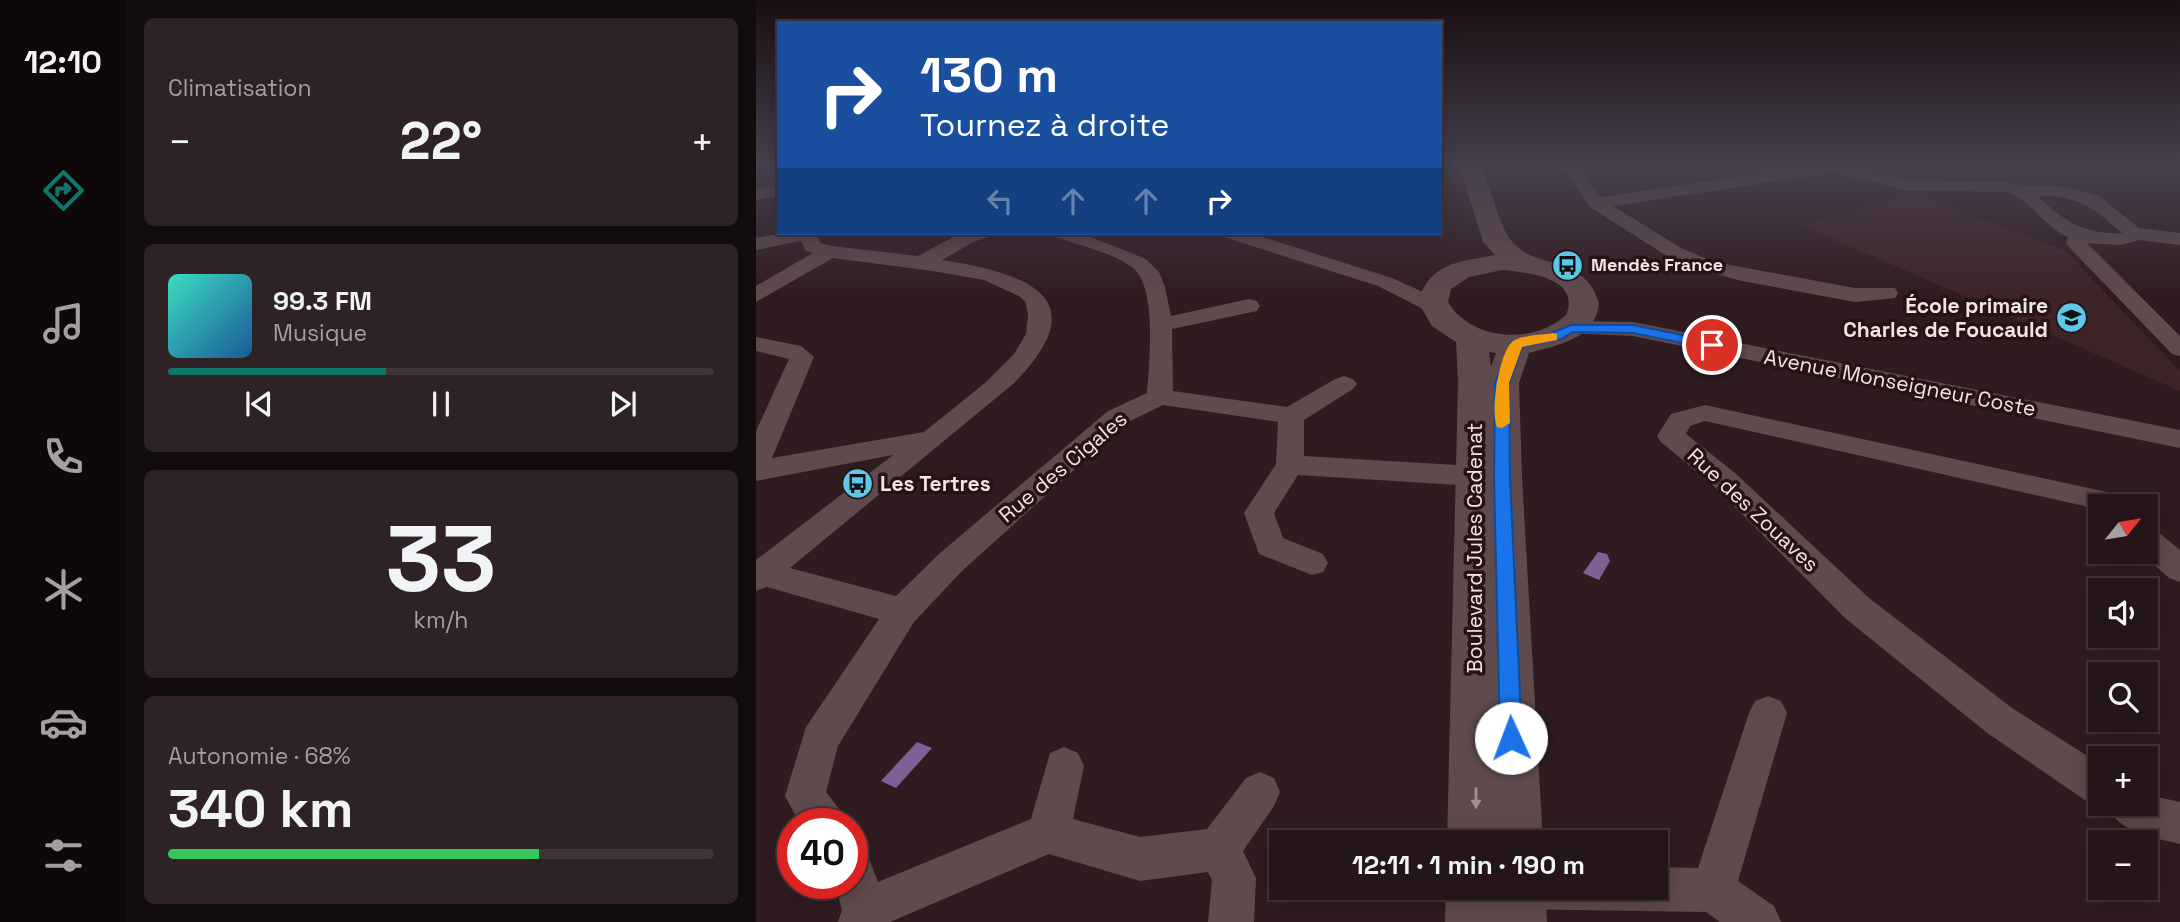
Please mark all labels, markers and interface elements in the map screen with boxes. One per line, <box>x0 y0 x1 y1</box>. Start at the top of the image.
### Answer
text: 12:10 <box>24 42 102 82</box>
text: 130 m <box>920 44 1058 106</box>
icon: right <box>805 49 896 140</box>
text: Climatisation <box>168 73 312 103</box>
text: Tournez à droite <box>920 105 1169 145</box>
text: 22° <box>400 108 482 174</box>
text: − <box>168 118 192 166</box>
text: + <box>690 118 714 166</box>
icon: directions <box>39 166 88 215</box>
icon: left <box>981 182 1019 220</box>
icon: ahead <box>1054 182 1092 220</box>
icon: ahead <box>1127 182 1165 220</box>
icon: right <box>1200 182 1238 220</box>
bus stop icon: Mendès France <box>1551 248 1585 282</box>
place label: Mendès France <box>1591 253 1723 276</box>
text: 99.3 FM <box>273 284 372 318</box>
place label: École primaire Charles de Foucauld <box>1843 292 2048 343</box>
icon: music <box>39 299 88 348</box>
school or university icon: École primaire Charles de Foucauld <box>2054 301 2088 335</box>
pin <box>1682 315 1742 375</box>
text: Musique <box>273 318 367 348</box>
icon: arrive <box>1693 326 1731 364</box>
street label: Avenue Monseigneur Coste <box>1762 343 2038 422</box>
icon: previous <box>240 385 278 423</box>
icon: pause <box>422 385 460 423</box>
icon: next <box>604 385 642 423</box>
street label: Rue des Cigales <box>993 405 1132 528</box>
street label: Boulevard Jules Cadenat <box>1461 423 1488 673</box>
icon: phone <box>39 432 88 481</box>
street label: Rue des Zouaves <box>1682 442 1825 577</box>
bus stop icon: Les Tertres <box>840 467 874 501</box>
place label: Les Tertres <box>880 470 991 497</box>
north arrow <box>2088 494 2158 564</box>
map controls <box>2088 494 2158 900</box>
text: 33 <box>386 501 496 618</box>
icon: climate <box>39 565 88 614</box>
button: sound <box>2088 578 2158 648</box>
text: km/h <box>414 605 468 635</box>
button: search <box>2088 662 2158 732</box>
icon: car <box>39 698 88 747</box>
position arrow <box>1474 701 1548 775</box>
text: Autonomie · 68% <box>168 741 351 771</box>
button: + <box>2088 746 2158 816</box>
text: 340 km <box>168 776 353 842</box>
one-way arrow <box>1470 788 1482 810</box>
speed limit sign: 40 <box>777 808 868 899</box>
button: − <box>2088 830 2158 900</box>
icon: filters <box>39 831 88 880</box>
text: 12:11 · 1 min · 190 m <box>1352 848 1585 882</box>

